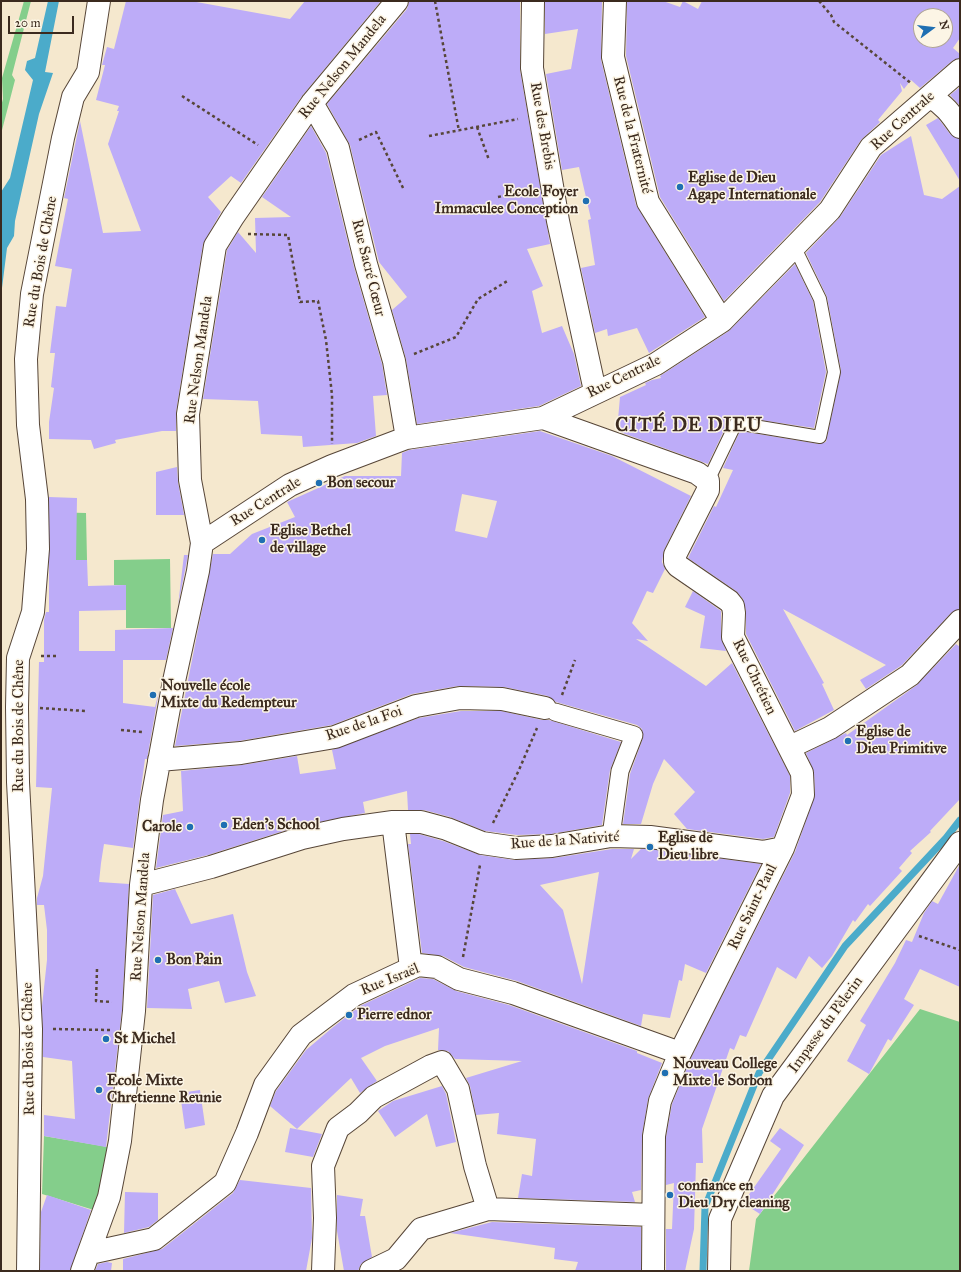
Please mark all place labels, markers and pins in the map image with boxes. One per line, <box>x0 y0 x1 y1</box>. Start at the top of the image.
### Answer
place label: Eglise de Dieu Agape Internationale <box>688 169 816 204</box>
marker: Eglise de Dieu Agape Internationale <box>675 182 685 192</box>
place label: Ecole Foyer Immaculee Conception <box>435 183 578 218</box>
marker: Ecole Foyer Immaculee Conception <box>581 196 591 206</box>
place label: Bon secour <box>327 474 395 492</box>
marker: Bon secour <box>314 478 324 488</box>
place label: Eglise Bethel de village <box>270 522 351 557</box>
marker: Eglise Bethel de village <box>257 535 267 545</box>
place label: Nouvelle école Mixte du Redempteur <box>161 677 297 712</box>
marker: Nouvelle école Mixte du Redempteur <box>148 690 158 700</box>
place label: Eglise de Dieu Primitive <box>856 723 947 758</box>
marker: Eglise de Dieu Primitive <box>843 736 853 746</box>
place label: Eden's School <box>232 816 320 834</box>
place label: Carole <box>142 818 182 836</box>
marker: Eden's School <box>219 820 229 830</box>
marker: Carole <box>185 822 195 832</box>
place label: Eglise de Dieu libre <box>658 829 718 864</box>
marker: Eglise de Dieu libre <box>645 842 655 852</box>
place label: Bon Pain <box>166 951 222 969</box>
marker: Bon Pain <box>153 955 163 965</box>
place label: Pierre ednor <box>357 1006 432 1024</box>
marker: Pierre ednor <box>344 1010 354 1020</box>
place label: St Michel <box>114 1030 176 1048</box>
marker: St Michel <box>101 1034 111 1044</box>
place label: Nouveau College Mixte le Sorbon <box>673 1055 777 1090</box>
marker: Nouveau College Mixte le Sorbon <box>660 1068 670 1078</box>
place label: Ecole Mixte Chretienne Reunie <box>107 1072 222 1107</box>
marker: Ecole Mixte Chretienne Reunie <box>94 1085 104 1095</box>
place label: confiance en Dieu Dry cleaning <box>678 1177 789 1212</box>
marker: confiance en Dieu Dry cleaning <box>665 1190 675 1200</box>

